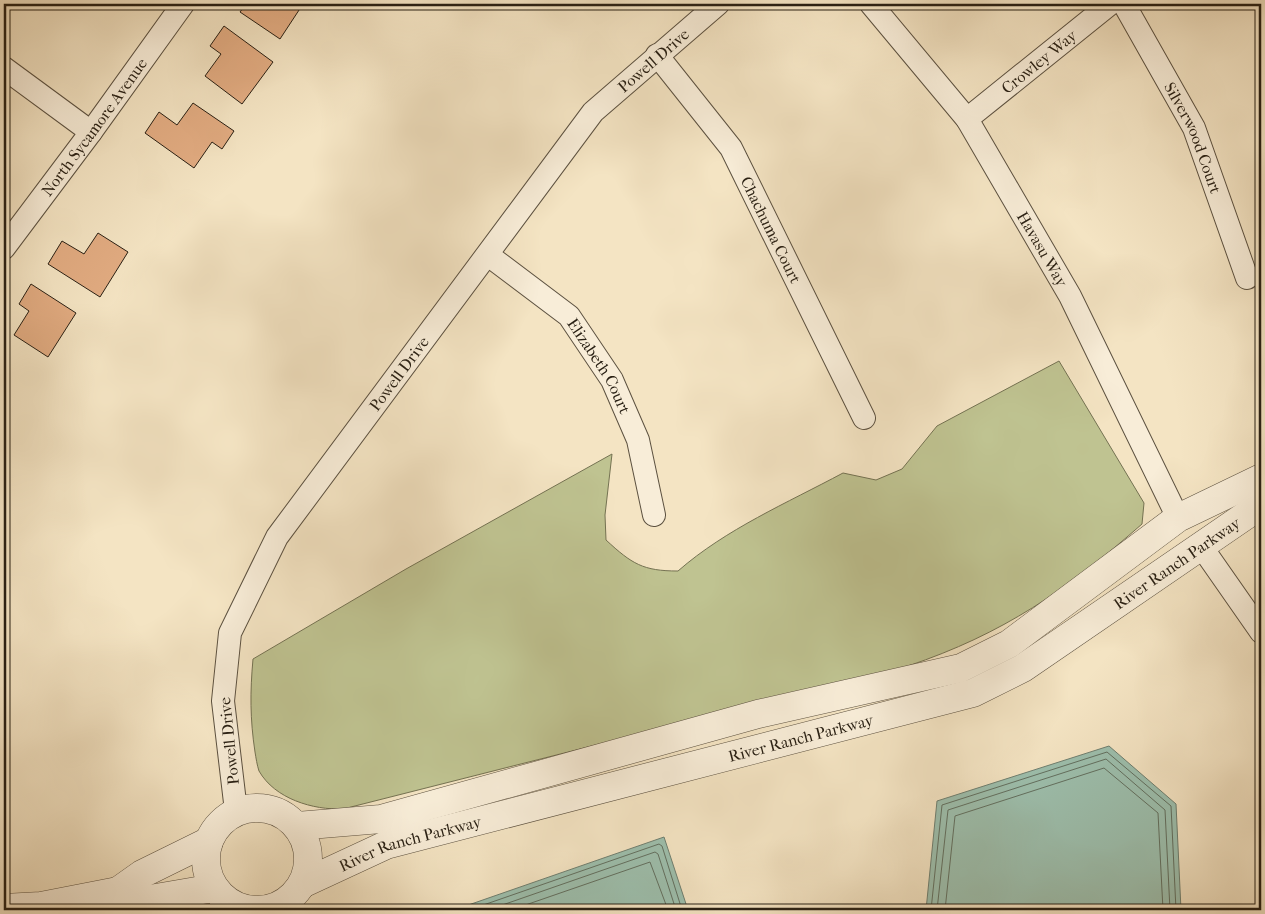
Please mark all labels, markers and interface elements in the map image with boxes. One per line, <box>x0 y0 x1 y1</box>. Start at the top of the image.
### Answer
street label: Powell Drive <box>614 24 693 96</box>
street label: Crowley Way <box>997 25 1081 97</box>
street label: North Sycamore Avenue <box>37 54 151 200</box>
street label: Silverwood Court <box>1160 79 1226 196</box>
street label: Chachuma Court <box>737 173 806 287</box>
street label: Havasu Way <box>1013 208 1072 290</box>
street label: Elizabeth Court <box>564 314 635 417</box>
street label: Powell Drive <box>365 332 433 414</box>
street label: River Ranch Parkway <box>1110 513 1244 613</box>
street label: Powell Drive <box>215 696 243 786</box>
street label: River Ranch Parkway <box>726 710 876 765</box>
street label: River Ranch Parkway <box>336 811 484 875</box>

